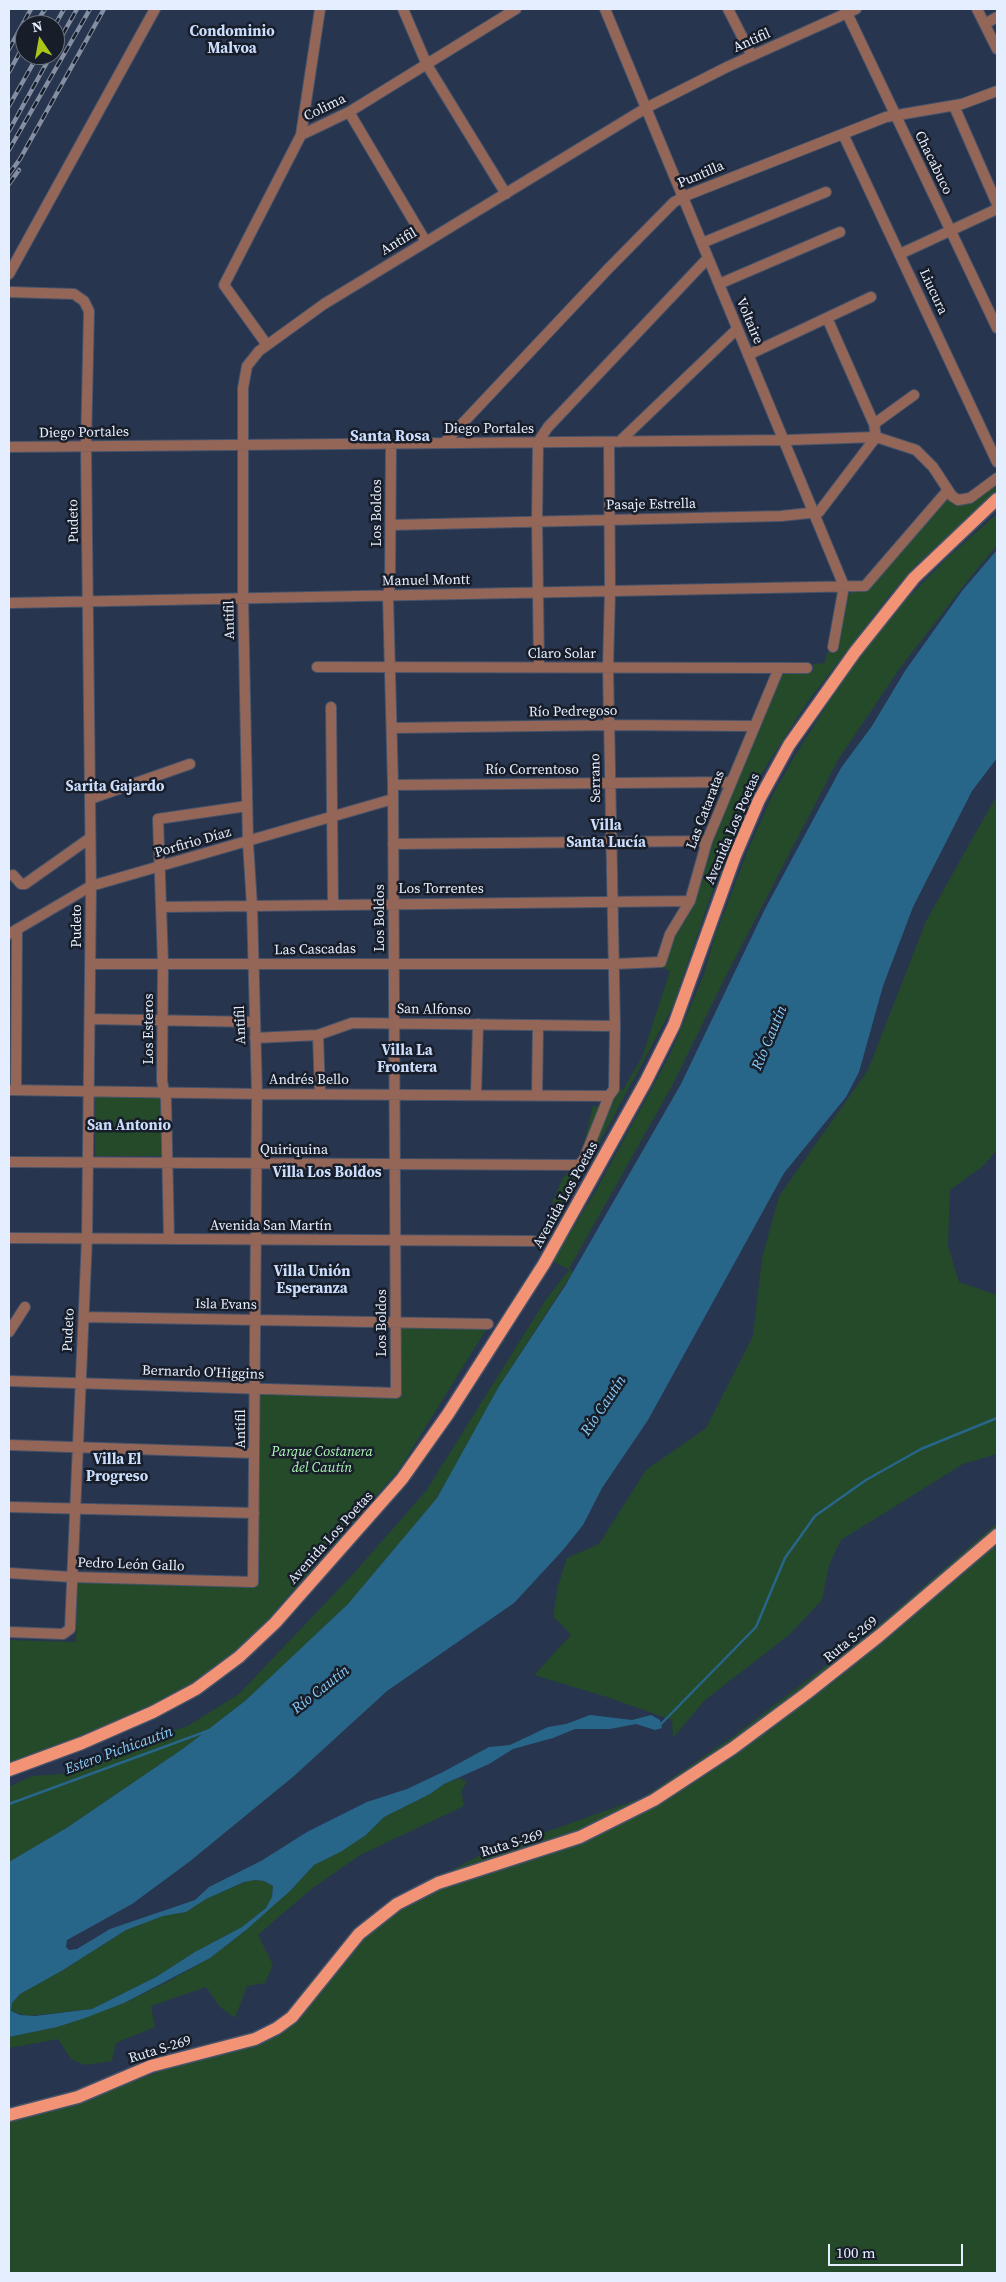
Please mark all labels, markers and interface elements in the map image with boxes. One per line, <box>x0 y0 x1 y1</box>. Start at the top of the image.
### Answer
north arrow <box>15 15 65 65</box>
text: N <box>30 15 44 37</box>
district label: Condominio Malvoa <box>189 23 275 58</box>
street label: Antifil <box>731 25 773 57</box>
street label: Colima <box>301 91 349 125</box>
street label: Chacabuco <box>910 128 956 198</box>
street label: Puntilla <box>675 158 727 192</box>
street label: Antifil <box>378 225 420 259</box>
street label: Liucura <box>915 267 951 317</box>
street label: Voltaire <box>732 295 766 347</box>
street label: Diego Portales <box>444 421 534 437</box>
street label: Diego Portales <box>39 424 129 442</box>
district label: Santa Rosa <box>350 427 430 447</box>
street label: Los Boldos <box>369 479 385 547</box>
street label: Pasaje Estrella <box>606 496 696 514</box>
street label: Pudeto <box>65 499 83 543</box>
street label: Manuel Montt <box>382 572 470 590</box>
street label: Antifil <box>221 600 239 640</box>
street label: Claro Solar <box>528 646 596 662</box>
street label: Río Pedregoso <box>528 703 618 721</box>
street label: Serrano <box>587 753 605 803</box>
street label: Río Correntoso <box>485 762 579 778</box>
street label: Las Cataratas <box>683 768 729 852</box>
street label: Avenida Los Poetas <box>702 771 764 887</box>
district label: Sarita Gajardo <box>66 778 164 796</box>
district label: Villa Santa Lucía <box>566 817 646 852</box>
street label: Porfirio Díaz <box>153 824 233 862</box>
street label: Los Torrentes <box>398 881 484 897</box>
street label: Los Boldos <box>372 884 388 952</box>
street label: Pudeto <box>69 904 85 948</box>
street label: Las Cascadas <box>274 941 356 959</box>
street label: Los Esteros <box>141 993 157 1065</box>
street label: San Alfonso <box>397 1001 471 1019</box>
water label: Río Cautín <box>748 1003 792 1073</box>
street label: Antifil <box>232 1005 250 1045</box>
district label: Villa La Frontera <box>377 1042 437 1077</box>
street label: Andrés Bello <box>269 1072 349 1088</box>
district label: San Antonio <box>87 1117 171 1135</box>
street label: Avenida Los Poetas <box>530 1139 602 1251</box>
street label: Quiriquina <box>260 1142 328 1158</box>
district label: Villa Los Boldos <box>272 1164 382 1182</box>
street label: Avenida San Martín <box>210 1218 332 1234</box>
district label: Villa Unión Esperanza <box>273 1263 351 1298</box>
street label: Los Boldos <box>374 1289 390 1357</box>
street label: Isla Evans <box>195 1296 257 1314</box>
street label: Pudeto <box>59 1308 79 1352</box>
street label: Bernardo O'Higgins <box>142 1362 264 1384</box>
water label: Río Cautín <box>577 1373 631 1439</box>
street label: Antifil <box>233 1409 249 1449</box>
park label: Parque Costanera del Cautín <box>271 1444 373 1476</box>
district label: Villa El Progreso <box>86 1451 148 1486</box>
street label: Avenida Los Poetas <box>285 1488 377 1588</box>
street label: Pedro León Gallo <box>77 1555 185 1575</box>
street label: Ruta S-269 <box>821 1613 881 1667</box>
water label: Río Cautín <box>289 1662 353 1718</box>
water label: Estero Pichicautín <box>63 1723 175 1779</box>
street label: Ruta S-269 <box>479 1827 545 1861</box>
street label: Ruta S-269 <box>127 2033 193 2067</box>
scale bar <box>831 2234 966 2266</box>
text: 100 m <box>836 2242 876 2263</box>

